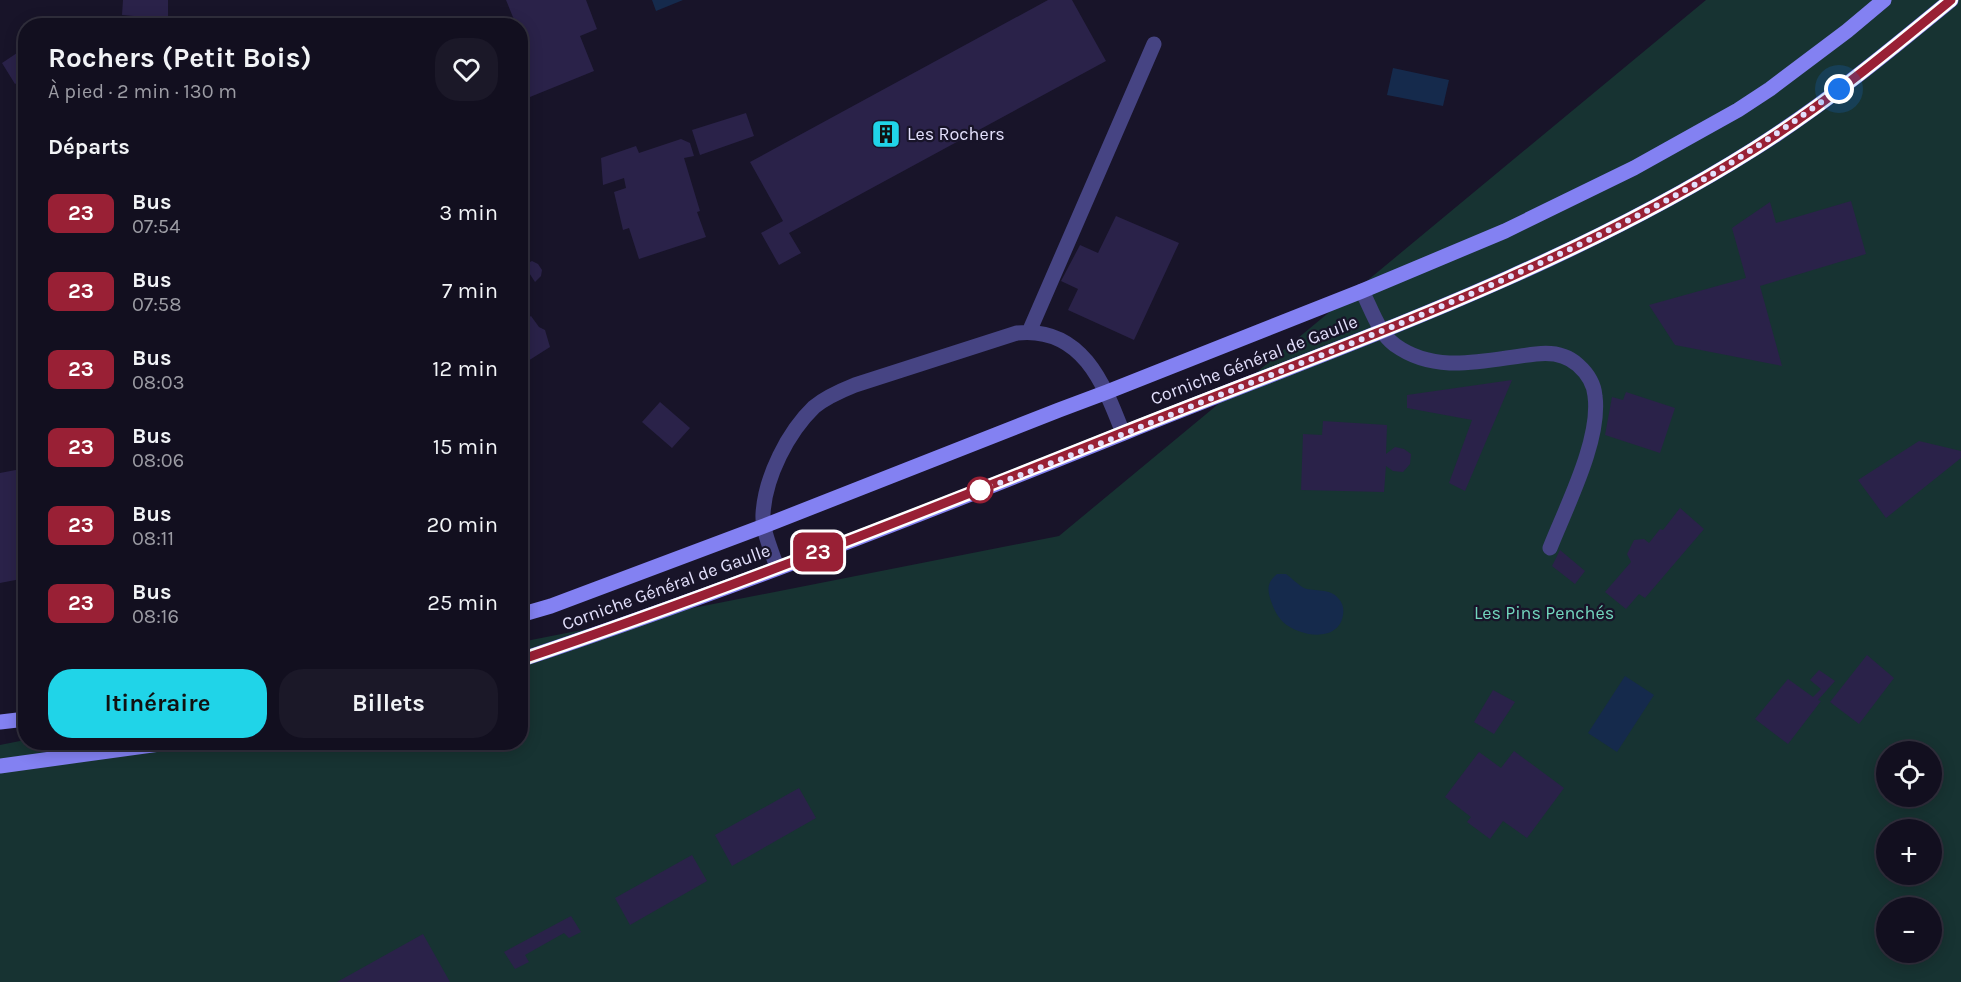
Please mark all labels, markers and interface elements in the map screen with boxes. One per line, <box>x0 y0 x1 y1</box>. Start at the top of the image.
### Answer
button: heart <box>435 38 498 101</box>
text: Rochers (Petit Bois) <box>48 41 312 74</box>
your location <box>1824 74 1854 104</box>
text: À pied · 2 min · 130 m <box>48 80 237 103</box>
building icon: Les Rochers <box>870 118 902 150</box>
place label: Les Rochers <box>907 123 1005 145</box>
text: Départs <box>48 134 130 160</box>
text: Bus <box>132 189 172 215</box>
text: 3 min <box>439 200 498 226</box>
text: 23 <box>68 201 94 225</box>
text: 07:54 <box>132 215 180 238</box>
text: Bus <box>132 267 172 293</box>
text: 7 min <box>442 278 498 304</box>
text: 23 <box>68 279 94 303</box>
text: 07:58 <box>132 293 181 316</box>
street label: Corniche Général de Gaulle <box>1147 310 1361 410</box>
text: Bus <box>132 345 172 371</box>
text: 12 min <box>432 356 498 382</box>
text: 23 <box>68 357 94 381</box>
text: 08:03 <box>132 371 184 394</box>
text: Bus <box>132 423 172 449</box>
text: 15 min <box>433 434 498 460</box>
text: 23 <box>68 435 94 459</box>
text: 08:06 <box>132 449 184 472</box>
unlabelled marker <box>967 477 993 503</box>
text: Bus <box>132 501 172 527</box>
text: 20 min <box>427 512 498 538</box>
text: 23 <box>68 513 94 537</box>
text: 08:11 <box>132 527 174 550</box>
line badge: 23 <box>791 532 845 572</box>
street label: Corniche Général de Gaulle <box>559 539 773 635</box>
text: 23 <box>805 540 831 564</box>
text: Bus <box>132 579 172 605</box>
text: 25 min <box>427 590 498 616</box>
text: 23 <box>68 591 94 615</box>
park label: Les Pins Penchés <box>1474 602 1614 624</box>
text: 08:16 <box>132 605 179 628</box>
button: Itinéraire <box>48 669 267 738</box>
button: Billets <box>279 669 498 738</box>
map controls <box>1876 741 1942 963</box>
button: locate <box>1876 741 1942 807</box>
button: + <box>1876 819 1942 885</box>
button: − <box>1876 897 1942 963</box>

